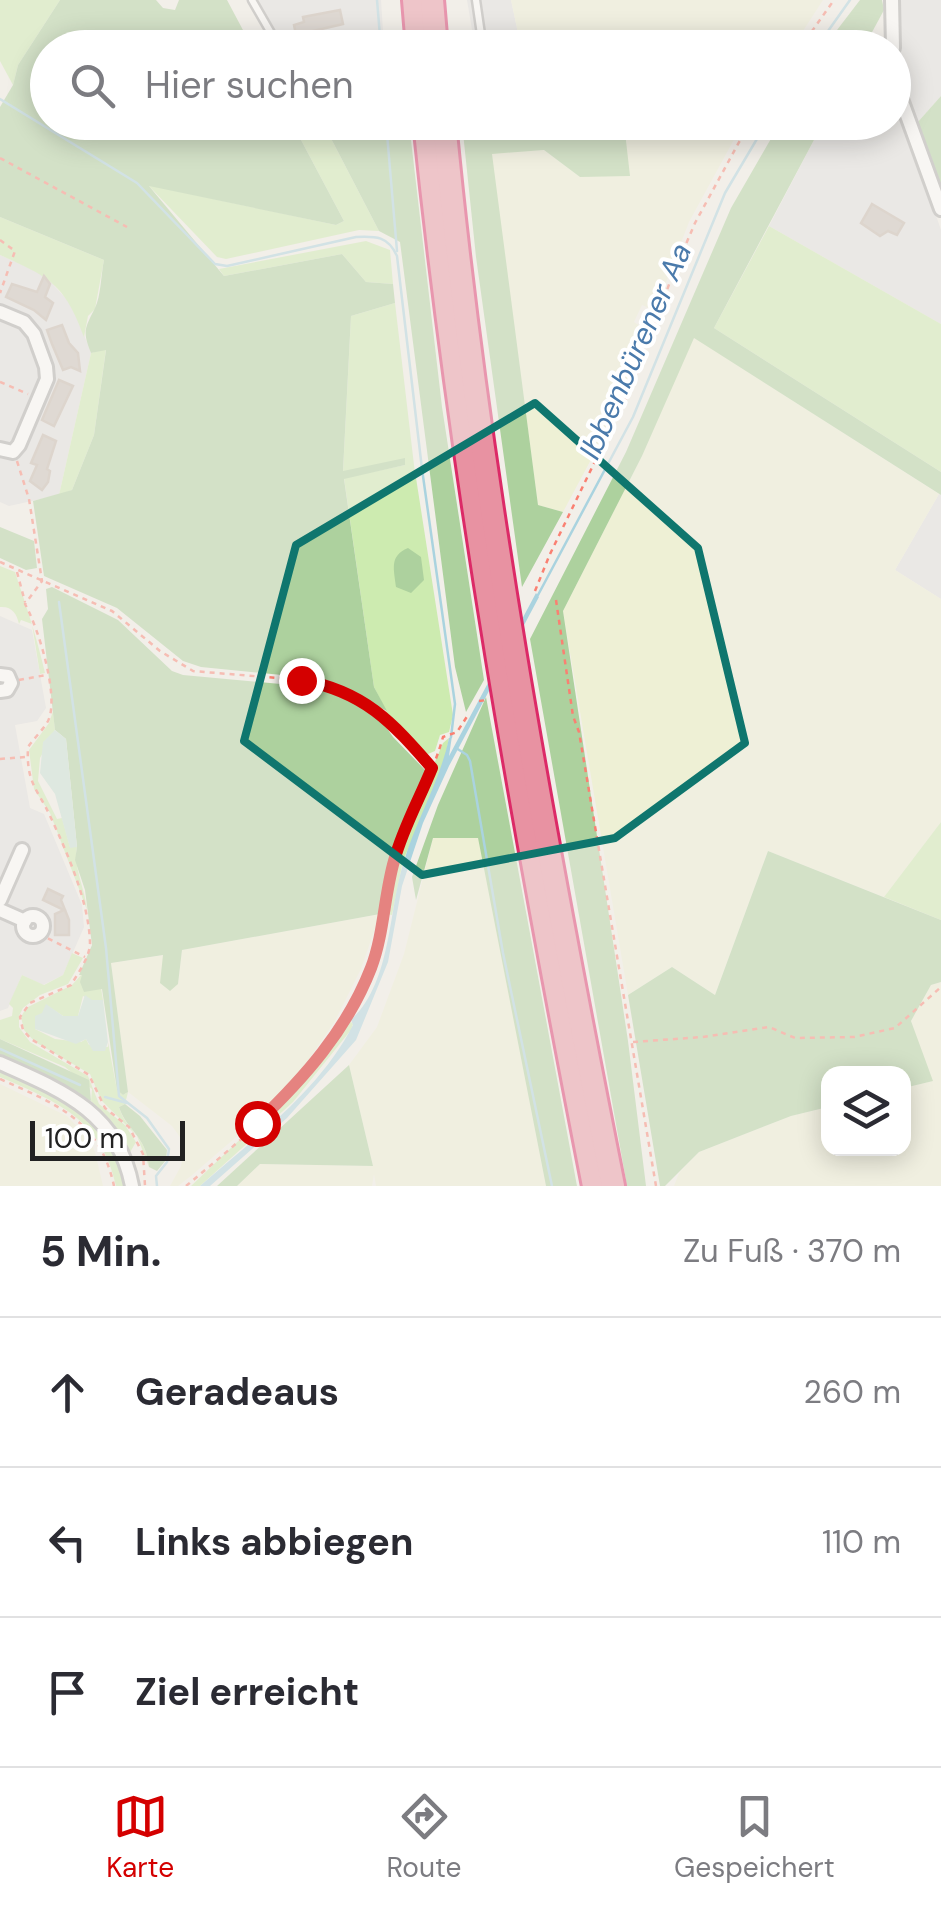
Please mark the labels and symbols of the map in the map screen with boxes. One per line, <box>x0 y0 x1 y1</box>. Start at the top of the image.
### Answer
water label: Ibbenbürener Aa <box>570 237 700 465</box>
route end <box>279 658 325 704</box>
route start <box>235 1101 281 1147</box>
scale bar <box>30 1116 185 1160</box>

